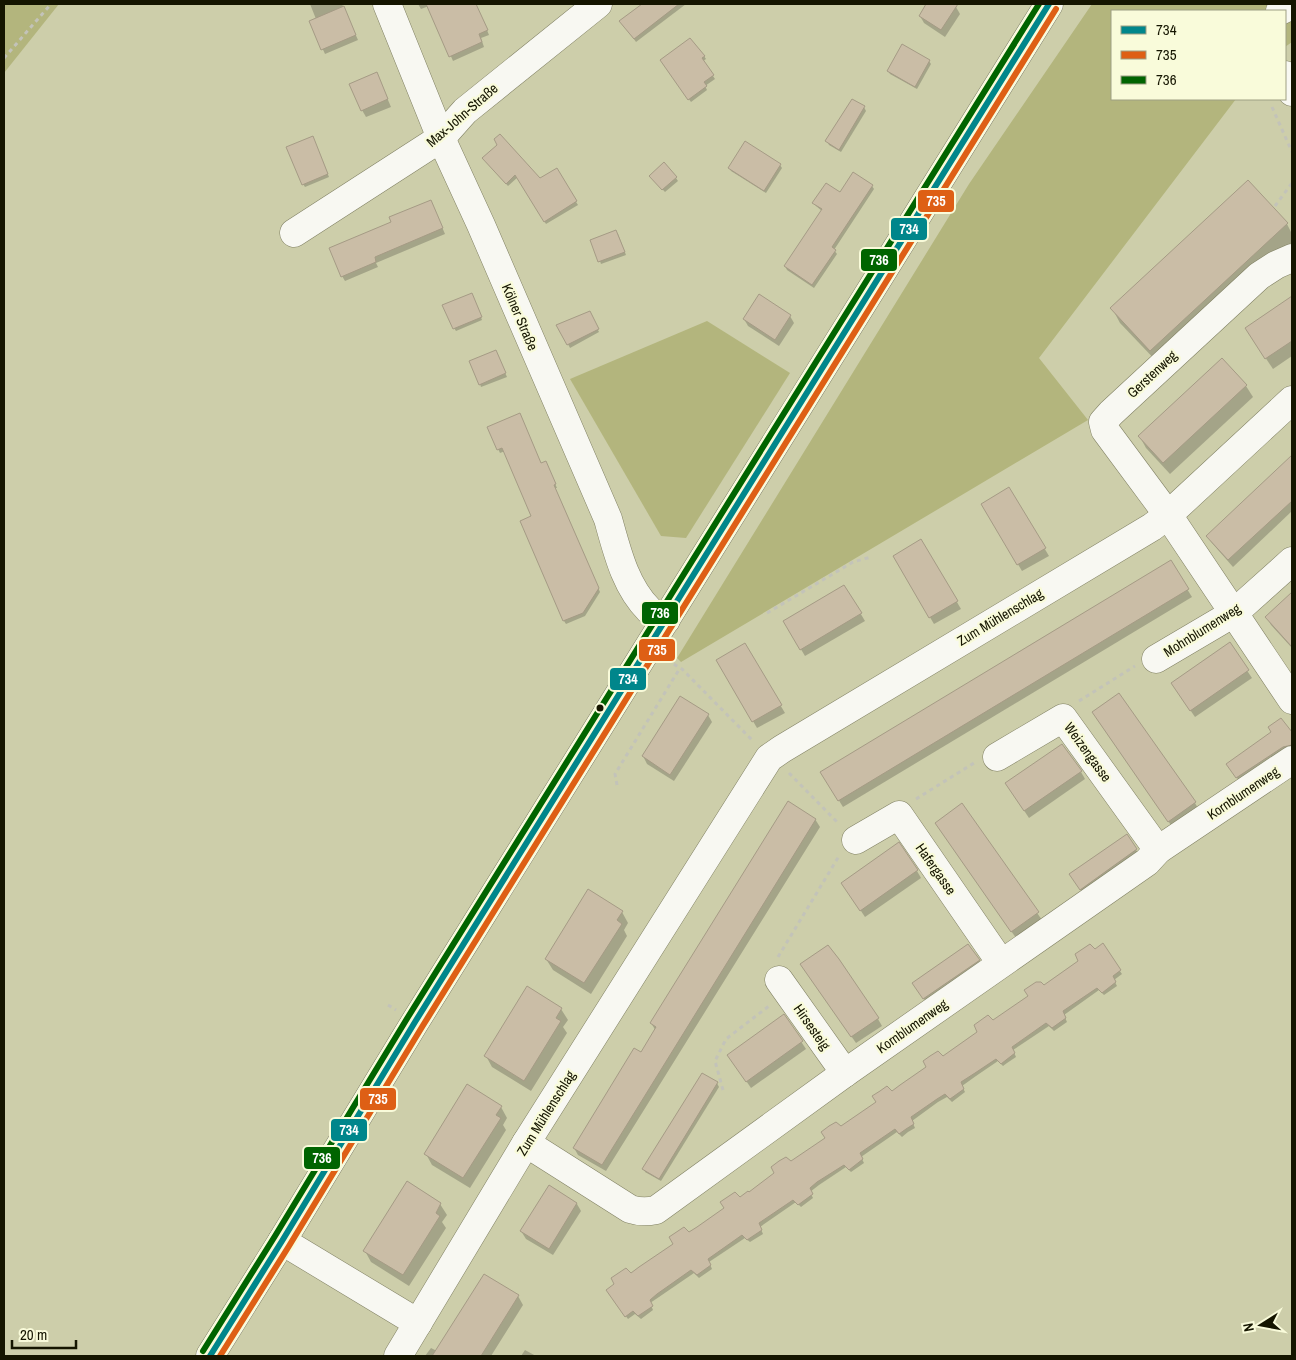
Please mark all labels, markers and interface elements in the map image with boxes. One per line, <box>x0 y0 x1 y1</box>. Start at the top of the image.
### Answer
legend <box>1111 10 1286 100</box>
text: 734 <box>1156 19 1177 40</box>
text: 735 <box>1156 44 1177 65</box>
text: 736 <box>1156 69 1177 90</box>
street label: Max-John-Straße <box>423 79 501 151</box>
line badge: 735 <box>917 189 955 213</box>
text: 735 <box>926 192 946 210</box>
line badge: 734 <box>890 217 928 241</box>
text: 734 <box>899 220 919 238</box>
line badge: 736 <box>860 248 898 272</box>
text: 736 <box>869 251 889 269</box>
street label: Kölner Straße <box>498 281 542 353</box>
street label: Gerstenweg <box>1123 346 1181 402</box>
street label: Zum Mühlenschlag <box>954 584 1047 650</box>
street label: Mohnblumenweg <box>1160 599 1244 661</box>
line badge: 736 <box>641 601 679 625</box>
text: 736 <box>650 604 670 622</box>
line badge: 735 <box>638 638 676 662</box>
text: 735 <box>647 641 667 659</box>
line badge: 734 <box>609 667 647 691</box>
text: 734 <box>618 670 638 688</box>
unlabelled marker <box>595 703 605 713</box>
street label: Weizengasse <box>1060 719 1116 785</box>
street label: Kornblumenweg <box>1204 762 1283 824</box>
street label: Hafergasse <box>912 840 960 898</box>
street label: Kornblumenweg <box>873 994 952 1057</box>
street label: Hirsesteig <box>790 1000 835 1054</box>
street label: Zum Mühlenschlag <box>513 1067 580 1159</box>
line badge: 735 <box>359 1087 397 1111</box>
text: 735 <box>368 1090 388 1108</box>
line badge: 734 <box>330 1118 368 1142</box>
text: 734 <box>339 1121 359 1139</box>
line badge: 736 <box>303 1146 341 1170</box>
text: 736 <box>312 1149 332 1167</box>
north arrow <box>1236 1300 1286 1350</box>
scale bar <box>12 1318 76 1350</box>
text: N <box>1239 1322 1258 1333</box>
text: 20 m <box>20 1324 47 1345</box>

